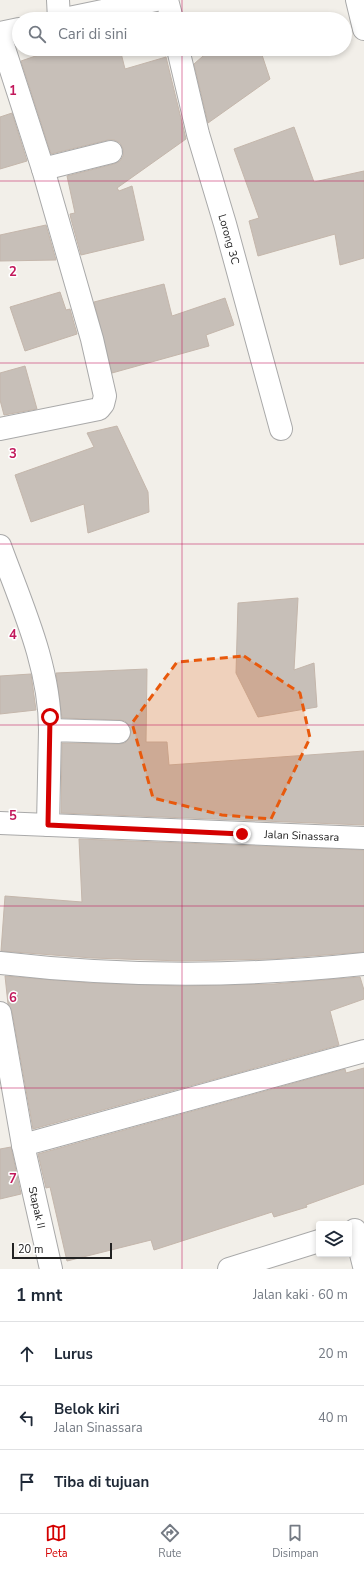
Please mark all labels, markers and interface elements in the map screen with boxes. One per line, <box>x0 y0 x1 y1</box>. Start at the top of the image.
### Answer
search box <box>12 12 352 56</box>
icon: search <box>26 23 48 45</box>
text: Cari di sini <box>58 24 127 44</box>
text: 1 <box>9 82 17 100</box>
street label: Lorong 3C <box>214 212 243 266</box>
text: 2 <box>9 263 17 281</box>
text: 3 <box>9 445 17 463</box>
text: 4 <box>9 626 17 644</box>
route start <box>41 708 59 726</box>
text: 5 <box>9 807 17 825</box>
route end <box>233 825 251 843</box>
street label: Jalan Sinassara <box>263 827 340 845</box>
text: 6 <box>9 989 17 1007</box>
text: 7 <box>9 1170 17 1188</box>
street label: Stapak II <box>25 1185 49 1230</box>
map controls <box>316 1221 352 1257</box>
button: layers <box>316 1221 352 1257</box>
scale bar <box>12 1241 112 1260</box>
text: 20 m <box>18 1242 43 1257</box>
text: 1 mnt <box>16 1284 62 1307</box>
text: Jalan kaki · 60 m <box>253 1286 348 1304</box>
icon: ahead <box>16 1343 38 1365</box>
text: Lurus <box>54 1344 93 1364</box>
text: 20 m <box>318 1345 348 1363</box>
text: Belok kiri <box>54 1399 119 1419</box>
icon: left <box>16 1407 38 1429</box>
text: 40 m <box>318 1409 348 1427</box>
text: Jalan Sinassara <box>54 1419 143 1437</box>
icon: arrive <box>16 1471 38 1493</box>
text: Tiba di tujuan <box>54 1472 149 1492</box>
tab: Peta <box>45 1522 68 1561</box>
tab: Rute <box>158 1522 181 1561</box>
tab: Disimpan <box>272 1522 319 1561</box>

